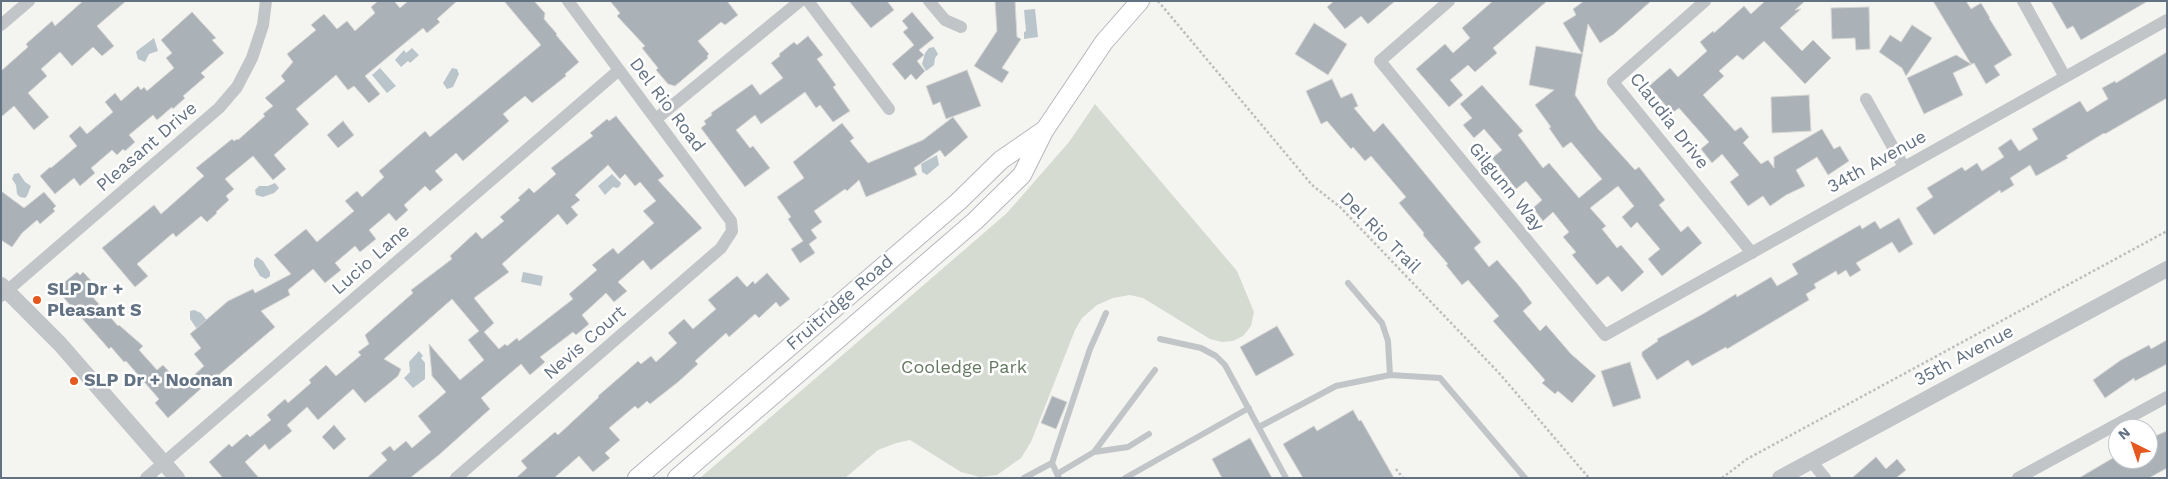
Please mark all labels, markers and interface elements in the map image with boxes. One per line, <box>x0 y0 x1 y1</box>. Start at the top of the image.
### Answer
street label: Del Rio Road <box>625 54 709 156</box>
street label: Claudia Drive <box>1625 69 1713 173</box>
street label: Pleasant Drive <box>92 97 202 197</box>
street label: 34th Avenue <box>1824 126 1930 198</box>
street label: Gilgunn Way <box>1464 138 1548 236</box>
street label: Del Rio Trail <box>1335 188 1425 278</box>
street label: Lucio Lane <box>328 220 414 300</box>
street label: Fruitridge Road <box>782 251 898 355</box>
place label: SLP Dr + Pleasant S <box>47 279 142 322</box>
marker: SLP Dr + Pleasant S <box>31 294 43 306</box>
street label: Nevis Court <box>540 302 630 384</box>
street label: 35th Avenue <box>1911 321 2017 391</box>
park label: Cooledge Park <box>901 357 1027 379</box>
place label: SLP Dr + Noonan <box>84 370 233 392</box>
marker: SLP Dr + Noonan <box>68 375 80 387</box>
north arrow <box>2108 419 2158 469</box>
text: N <box>2115 424 2133 443</box>

